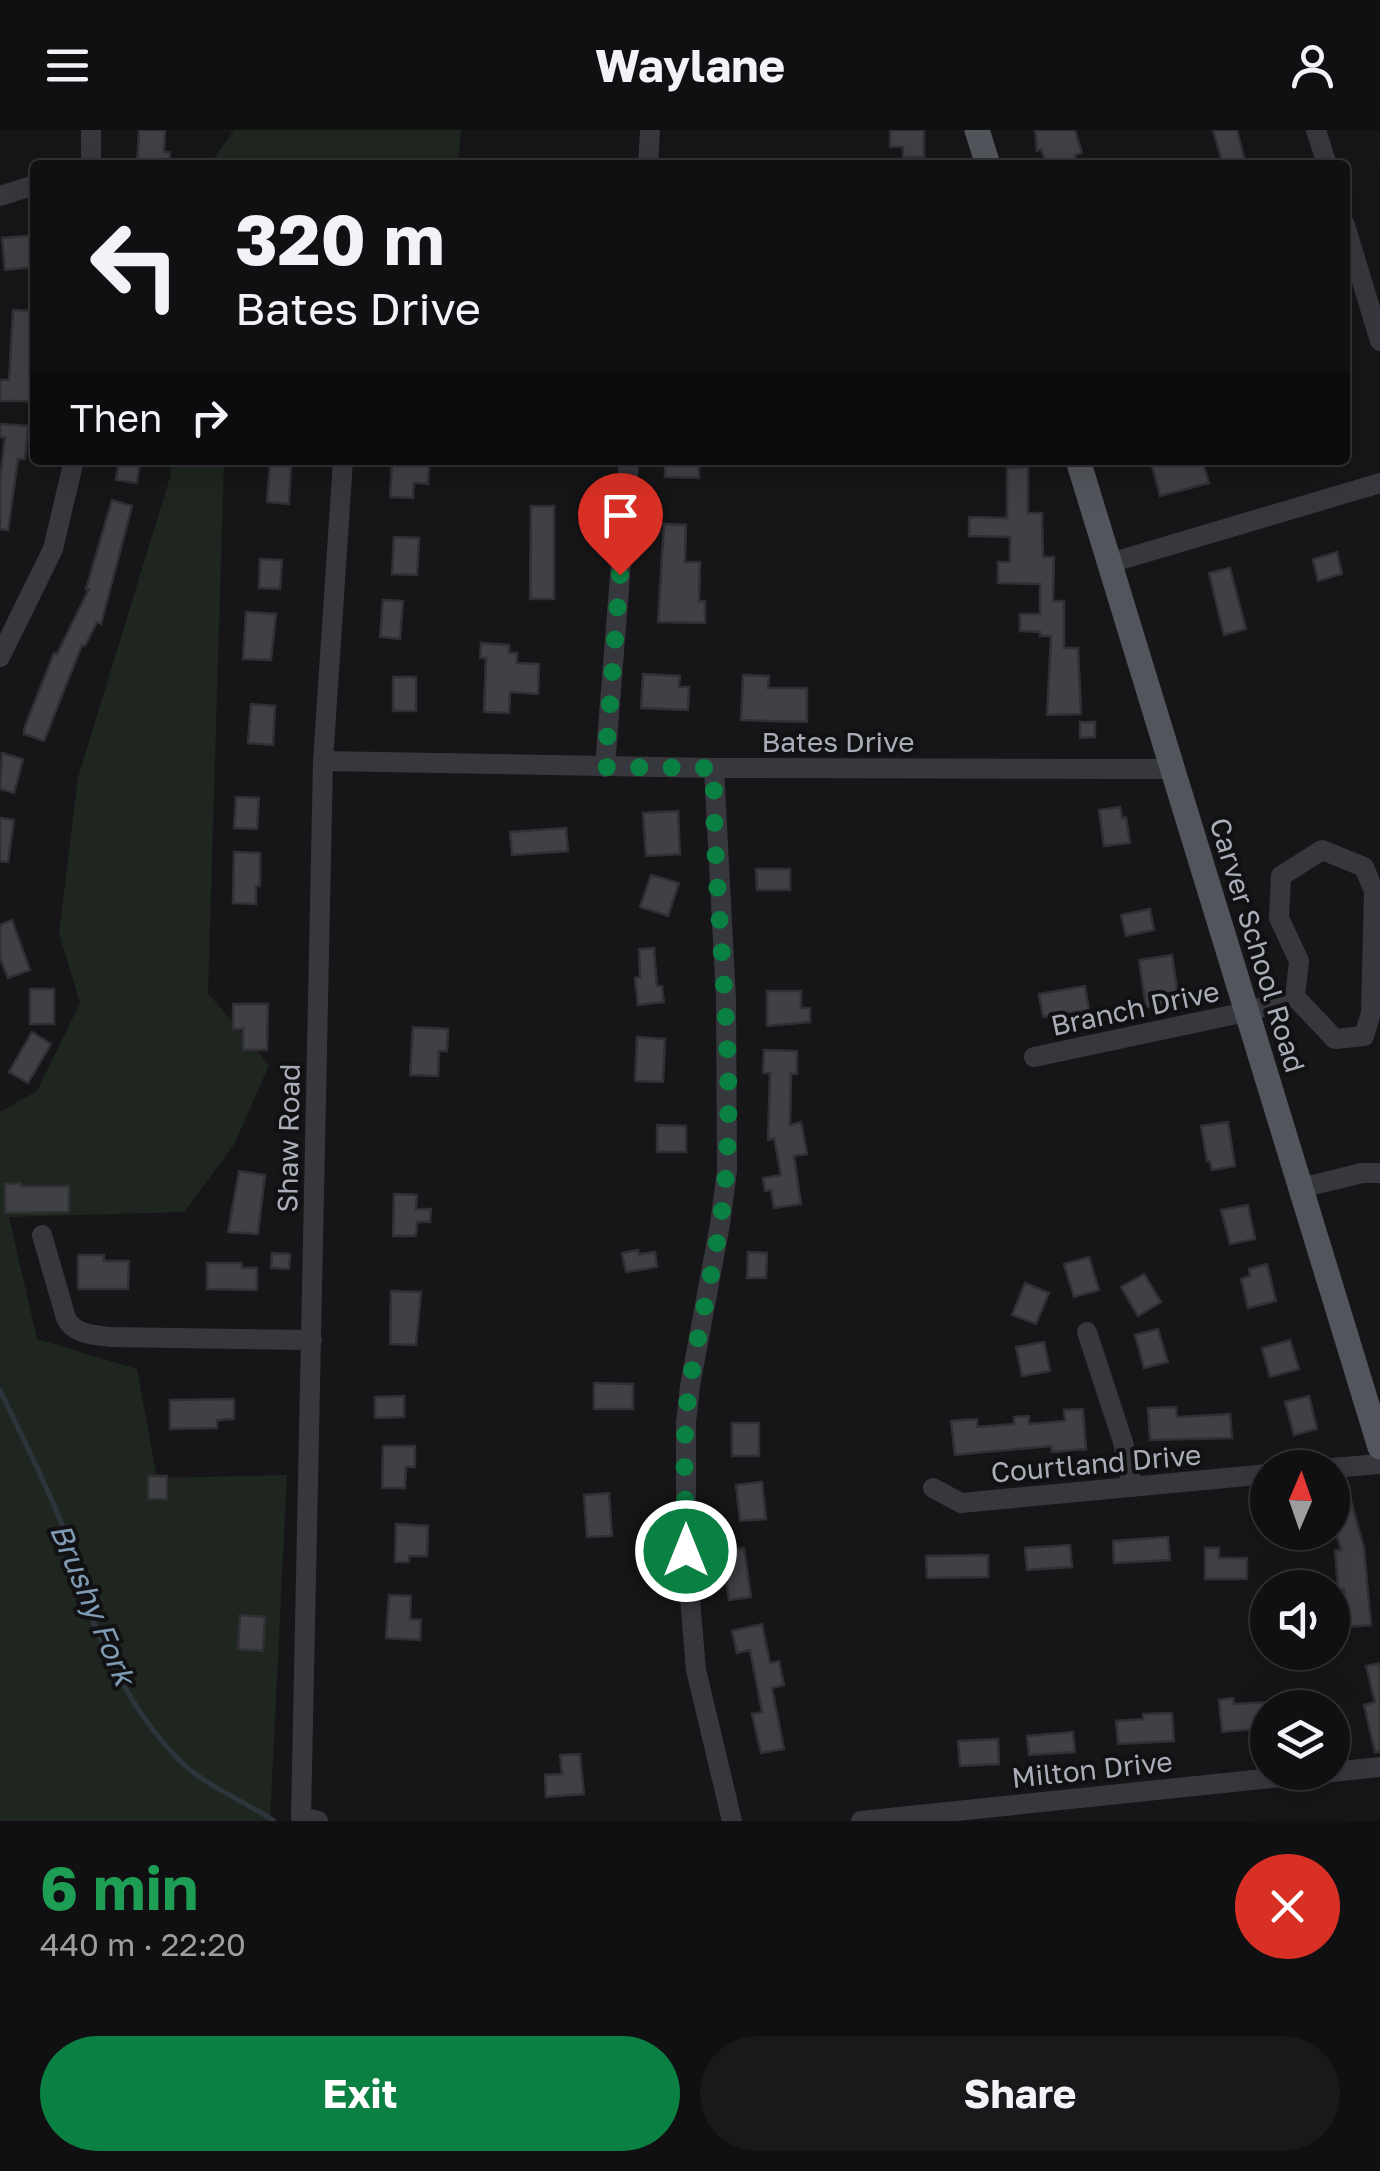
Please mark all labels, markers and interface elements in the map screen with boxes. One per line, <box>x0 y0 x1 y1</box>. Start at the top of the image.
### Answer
icon: menu <box>40 38 95 93</box>
text: Waylane <box>595 38 785 92</box>
icon: person <box>1285 38 1340 93</box>
text: 320 m <box>235 196 445 280</box>
icon: left <box>70 200 200 330</box>
text: Bates Drive <box>235 281 481 335</box>
icon: right <box>182 390 237 445</box>
text: Then <box>70 395 162 440</box>
pin <box>578 473 663 576</box>
icon: arrive <box>593 488 648 543</box>
street label: Bates Drive <box>762 725 914 758</box>
street label: Carver School Road <box>1204 814 1312 1076</box>
street label: Branch Drive <box>1048 974 1222 1042</box>
street label: Shaw Road <box>270 1063 306 1213</box>
street label: Courtland Drive <box>989 1437 1203 1489</box>
north arrow <box>1250 1450 1350 1550</box>
map controls <box>1250 1450 1350 1790</box>
position arrow <box>634 1499 738 1603</box>
water label: Brushy Fork <box>43 1518 144 1693</box>
button: sound <box>1250 1570 1350 1670</box>
button: layers <box>1250 1690 1350 1790</box>
street label: Milton Drive <box>1010 1744 1174 1794</box>
text: 6 min <box>40 1851 198 1923</box>
button: close <box>1235 1854 1340 1959</box>
text: 440 m · 22:20 <box>40 1925 246 1963</box>
button: Exit <box>40 2036 680 2151</box>
button: Share <box>700 2036 1340 2151</box>

